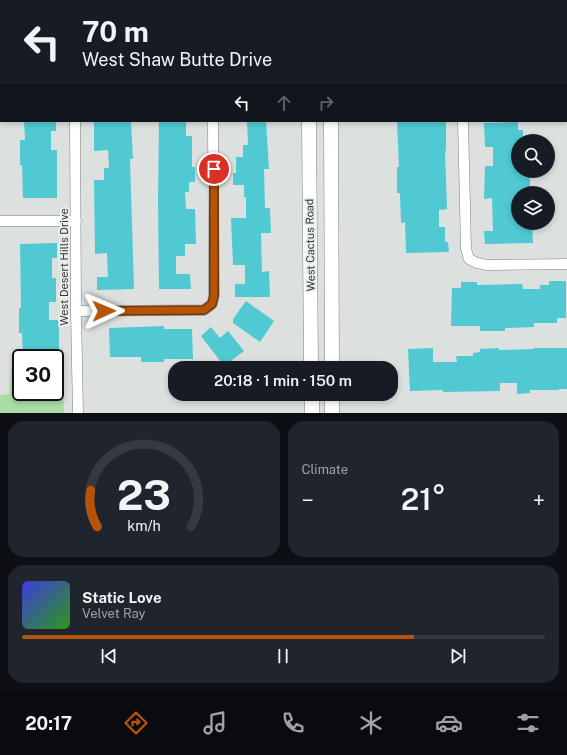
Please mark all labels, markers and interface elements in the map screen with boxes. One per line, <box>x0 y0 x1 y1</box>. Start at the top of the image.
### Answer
text: 70 m <box>82 15 149 48</box>
icon: left <box>16 16 68 68</box>
text: West Shaw Butte Drive <box>82 49 272 70</box>
icon: left <box>231 92 253 114</box>
icon: ahead <box>273 92 295 114</box>
icon: right <box>315 92 337 114</box>
map controls <box>511 134 555 230</box>
button: search <box>511 134 555 178</box>
pin <box>197 152 231 186</box>
icon: arrive <box>203 158 225 180</box>
button: layers <box>511 186 555 230</box>
street label: West Cactus Road <box>303 199 317 291</box>
street label: West Desert Hills Drive <box>58 208 70 326</box>
position arrow <box>83 290 125 332</box>
speed limit sign: 30 <box>12 349 64 401</box>
text: 20:18 · 1 min · 150 m <box>214 372 352 389</box>
text: Climate <box>302 462 348 477</box>
text: 23 <box>117 470 171 519</box>
text: 21° <box>401 481 446 517</box>
text: − <box>302 487 314 513</box>
text: + <box>533 487 545 513</box>
text: km/h <box>127 517 161 534</box>
text: Static Love <box>82 589 162 606</box>
text: Velvet Ray <box>82 606 146 621</box>
icon: previous <box>98 645 120 667</box>
icon: pause <box>272 645 294 667</box>
icon: next <box>447 645 469 667</box>
icon: directions <box>122 709 150 737</box>
icon: music <box>201 709 229 737</box>
icon: phone <box>279 709 307 737</box>
icon: climate <box>357 709 385 737</box>
icon: car <box>435 709 463 737</box>
icon: filters <box>514 709 542 737</box>
text: 20:17 <box>25 713 72 734</box>

